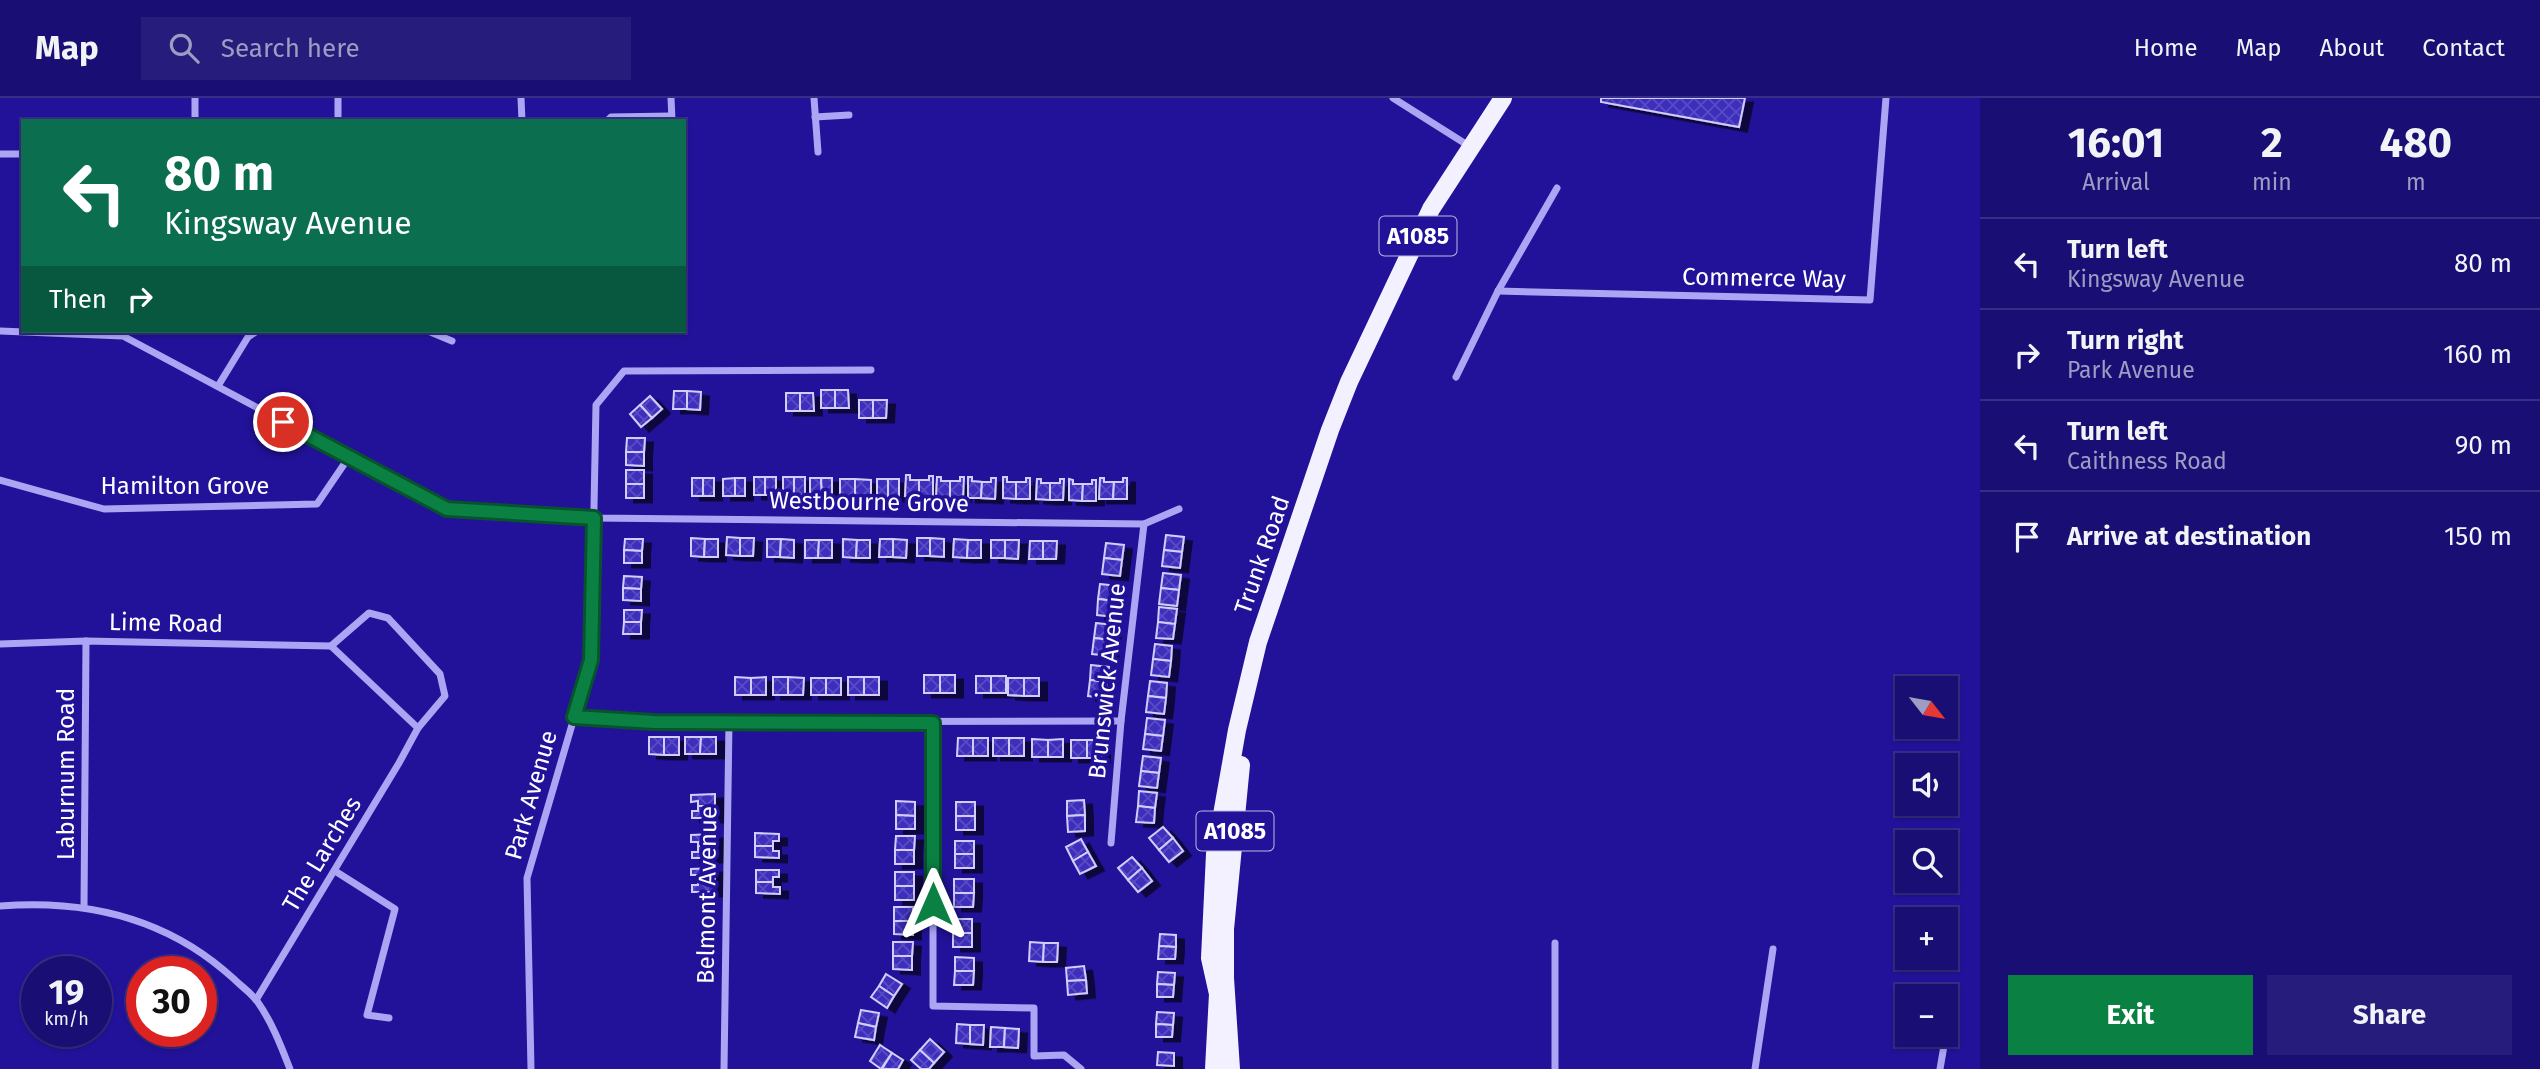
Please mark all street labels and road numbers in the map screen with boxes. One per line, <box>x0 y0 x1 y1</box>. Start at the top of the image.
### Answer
road number: A1085 <box>1380 217 1456 256</box>
street label: Commerce Way <box>1682 263 1846 293</box>
street label: Hamilton Grove <box>101 472 269 500</box>
street label: Westbourne Grove <box>769 486 969 518</box>
street label: Trunk Road <box>1229 492 1295 618</box>
street label: Brunswick Avenue <box>1083 582 1131 780</box>
street label: Lime Road <box>109 608 223 638</box>
street label: Laburnum Road <box>52 688 80 860</box>
street label: Park Avenue <box>499 727 563 863</box>
street label: The Larches <box>277 791 367 917</box>
street label: Belmont Avenue <box>691 806 723 984</box>
road number: A1085 <box>1196 811 1274 850</box>

